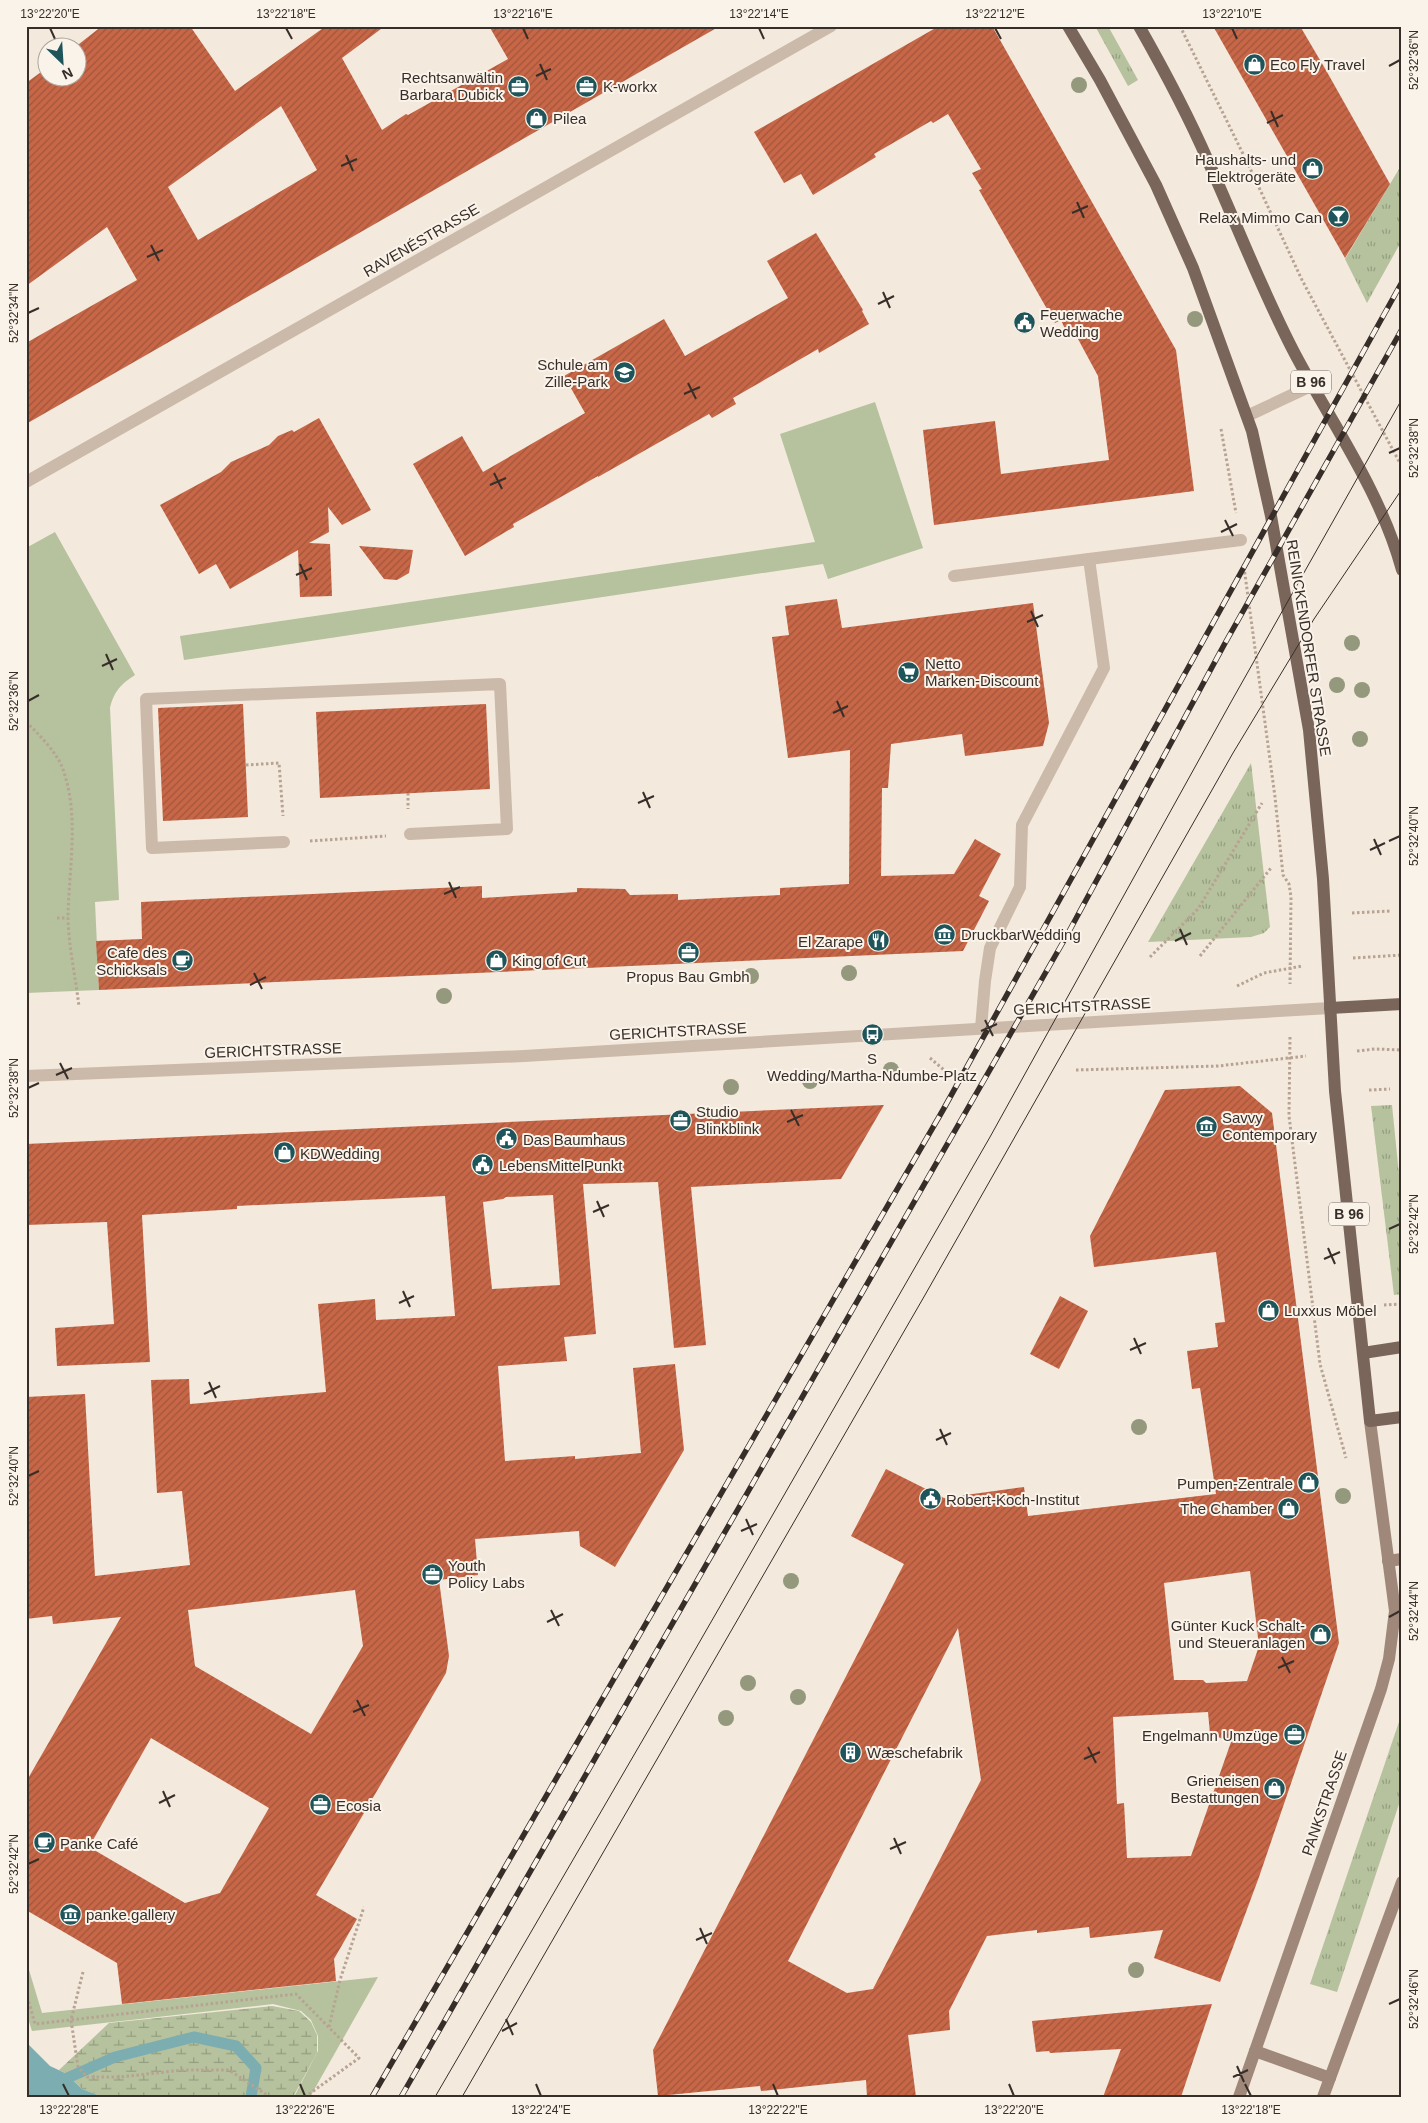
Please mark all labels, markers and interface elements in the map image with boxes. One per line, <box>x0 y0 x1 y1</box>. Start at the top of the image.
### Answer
text: 13°22'20"E <box>20 7 80 21</box>
text: 13°22'18"E <box>256 7 316 21</box>
text: 13°22'16"E <box>493 7 553 21</box>
text: 13°22'14"E <box>729 7 789 21</box>
text: 13°22'12"E <box>965 7 1025 21</box>
text: 13°22'10"E <box>1202 7 1262 21</box>
text: 52°32'36"N <box>1407 30 1421 90</box>
north arrow <box>38 38 88 88</box>
shop icon: Eco Fly Travel <box>1242 52 1266 76</box>
place label: Eco Fly Travel <box>1270 56 1365 73</box>
text: N <box>60 64 75 83</box>
place label: Rechtsanwältin Barbara Dubick <box>400 69 503 103</box>
office icon: Rechtsanwältin Barbara Dubick <box>507 74 531 98</box>
office icon: K-workx <box>575 74 599 98</box>
place label: K-workx <box>603 78 658 95</box>
shop icon: Pilea <box>525 106 549 130</box>
place label: Pilea <box>553 110 587 127</box>
place label: Haushalts- und Elektrogeräte <box>1195 151 1296 185</box>
shop icon: Haushalts- und Elektrogeräte <box>1300 156 1324 180</box>
street label: RAVENÉSTRASSE <box>360 200 482 280</box>
bar icon: Relax Mimmo Can <box>1326 205 1350 229</box>
place label: Relax Mimmo Can <box>1199 209 1322 226</box>
text: 52°32'34"N <box>7 283 21 343</box>
place label: Feuerwache Wedding <box>1040 306 1123 340</box>
public building icon: Feuerwache Wedding <box>1012 311 1036 335</box>
place label: Schule am Zille-Park <box>537 356 608 390</box>
school or university icon: Schule am Zille-Park <box>612 361 636 385</box>
road number: B 96 <box>1291 371 1331 394</box>
text: 52°32'38"N <box>1407 418 1421 478</box>
street label: REINICKENDORFER STRASSE <box>1283 538 1335 758</box>
place label: Netto Marken-Discount <box>925 655 1039 689</box>
supermarket icon: Netto Marken-Discount <box>897 660 921 684</box>
text: 52°32'36"N <box>7 671 21 731</box>
text: 52°32'40"N <box>1407 806 1421 866</box>
museum icon: DruckbarWedding <box>933 922 957 946</box>
place label: DruckbarWedding <box>961 926 1081 943</box>
restaurant icon: El Zarape <box>867 929 891 953</box>
place label: El Zarape <box>798 933 863 950</box>
office icon: Propus Bau Gmbh <box>676 941 700 965</box>
place label: Cafe des Schicksals <box>96 944 167 978</box>
shop icon: King of Cut <box>484 948 508 972</box>
cafe icon: Cafe des Schicksals <box>171 949 195 973</box>
place label: King of Cut <box>512 952 587 969</box>
place label: Propus Bau Gmbh <box>626 968 750 985</box>
street label: GERICHTSTRASSE <box>1013 994 1151 1018</box>
street label: GERICHTSTRASSE <box>609 1019 747 1043</box>
bus stop icon: S Wedding/Martha-Ndumbe-Platz <box>860 1023 884 1047</box>
street label: GERICHTSTRASSE <box>204 1039 342 1061</box>
place label: S Wedding/Martha-Ndumbe-Platz <box>767 1050 977 1084</box>
text: 52°32'38"N <box>7 1058 21 1118</box>
place label: Studio Blinkblink <box>696 1103 760 1137</box>
office icon: Studio Blinkblink <box>668 1108 692 1132</box>
place label: Savvy Contemporary <box>1222 1109 1318 1143</box>
museum icon: Savvy Contemporary <box>1194 1114 1218 1138</box>
public building icon: Das Baumhaus <box>495 1127 519 1151</box>
place label: Das Baumhaus <box>523 1131 626 1148</box>
shop icon: KDWedding <box>272 1141 296 1165</box>
place label: KDWedding <box>300 1145 380 1162</box>
public building icon: LebensMittelPunkt <box>471 1153 495 1177</box>
place label: LebensMittelPunkt <box>499 1157 623 1174</box>
text: 52°32'42"N <box>1407 1194 1421 1254</box>
road number: B 96 <box>1329 1202 1369 1226</box>
shop icon: Luxxus Möbel <box>1256 1298 1280 1322</box>
place label: Luxxus Möbel <box>1284 1302 1377 1319</box>
text: 52°32'40"N <box>7 1446 21 1506</box>
shop icon: Pumpen-Zentrale <box>1297 1471 1321 1495</box>
place label: Pumpen-Zentrale <box>1177 1475 1293 1492</box>
public building icon: Robert-Koch-Institut <box>918 1487 942 1511</box>
place label: Robert-Koch-Institut <box>946 1491 1080 1508</box>
shop icon: The Chamber <box>1276 1496 1300 1520</box>
place label: The Chamber <box>1180 1500 1272 1517</box>
place label: Youth Policy Labs <box>448 1557 525 1591</box>
office icon: Youth Policy Labs <box>420 1562 444 1586</box>
text: 52°32'44"N <box>1407 1581 1421 1641</box>
place label: Günter Kuck Schalt- und Steueranlagen <box>1171 1617 1305 1651</box>
shop icon: Günter Kuck Schalt- und Steueranlagen <box>1309 1622 1333 1646</box>
office icon: Engelmann Umzüge <box>1282 1723 1306 1747</box>
place label: Engelmann Umzüge <box>1142 1727 1278 1744</box>
building icon: Wæschefabrik <box>839 1740 863 1764</box>
place label: Wæschefabrik <box>867 1744 963 1761</box>
street label: PANKSTRASSE <box>1298 1748 1350 1858</box>
place label: Grieneisen Bestattungen <box>1171 1772 1259 1806</box>
shop icon: Grieneisen Bestattungen <box>1263 1777 1287 1801</box>
office icon: Ecosia <box>308 1793 332 1817</box>
place label: Ecosia <box>336 1797 382 1814</box>
cafe icon: Panke Café <box>32 1831 56 1855</box>
text: 52°32'42"N <box>7 1834 21 1894</box>
place label: Panke Café <box>60 1835 138 1852</box>
museum icon: panke.gallery <box>58 1902 82 1926</box>
place label: panke.gallery <box>86 1906 176 1923</box>
text: 52°32'46"N <box>1407 1969 1421 2029</box>
text: 13°22'28"E <box>39 2103 99 2117</box>
text: 13°22'26"E <box>275 2103 335 2117</box>
text: 13°22'24"E <box>511 2103 571 2117</box>
text: 13°22'22"E <box>748 2103 808 2117</box>
text: 13°22'20"E <box>984 2103 1044 2117</box>
text: 13°22'18"E <box>1221 2103 1281 2117</box>

